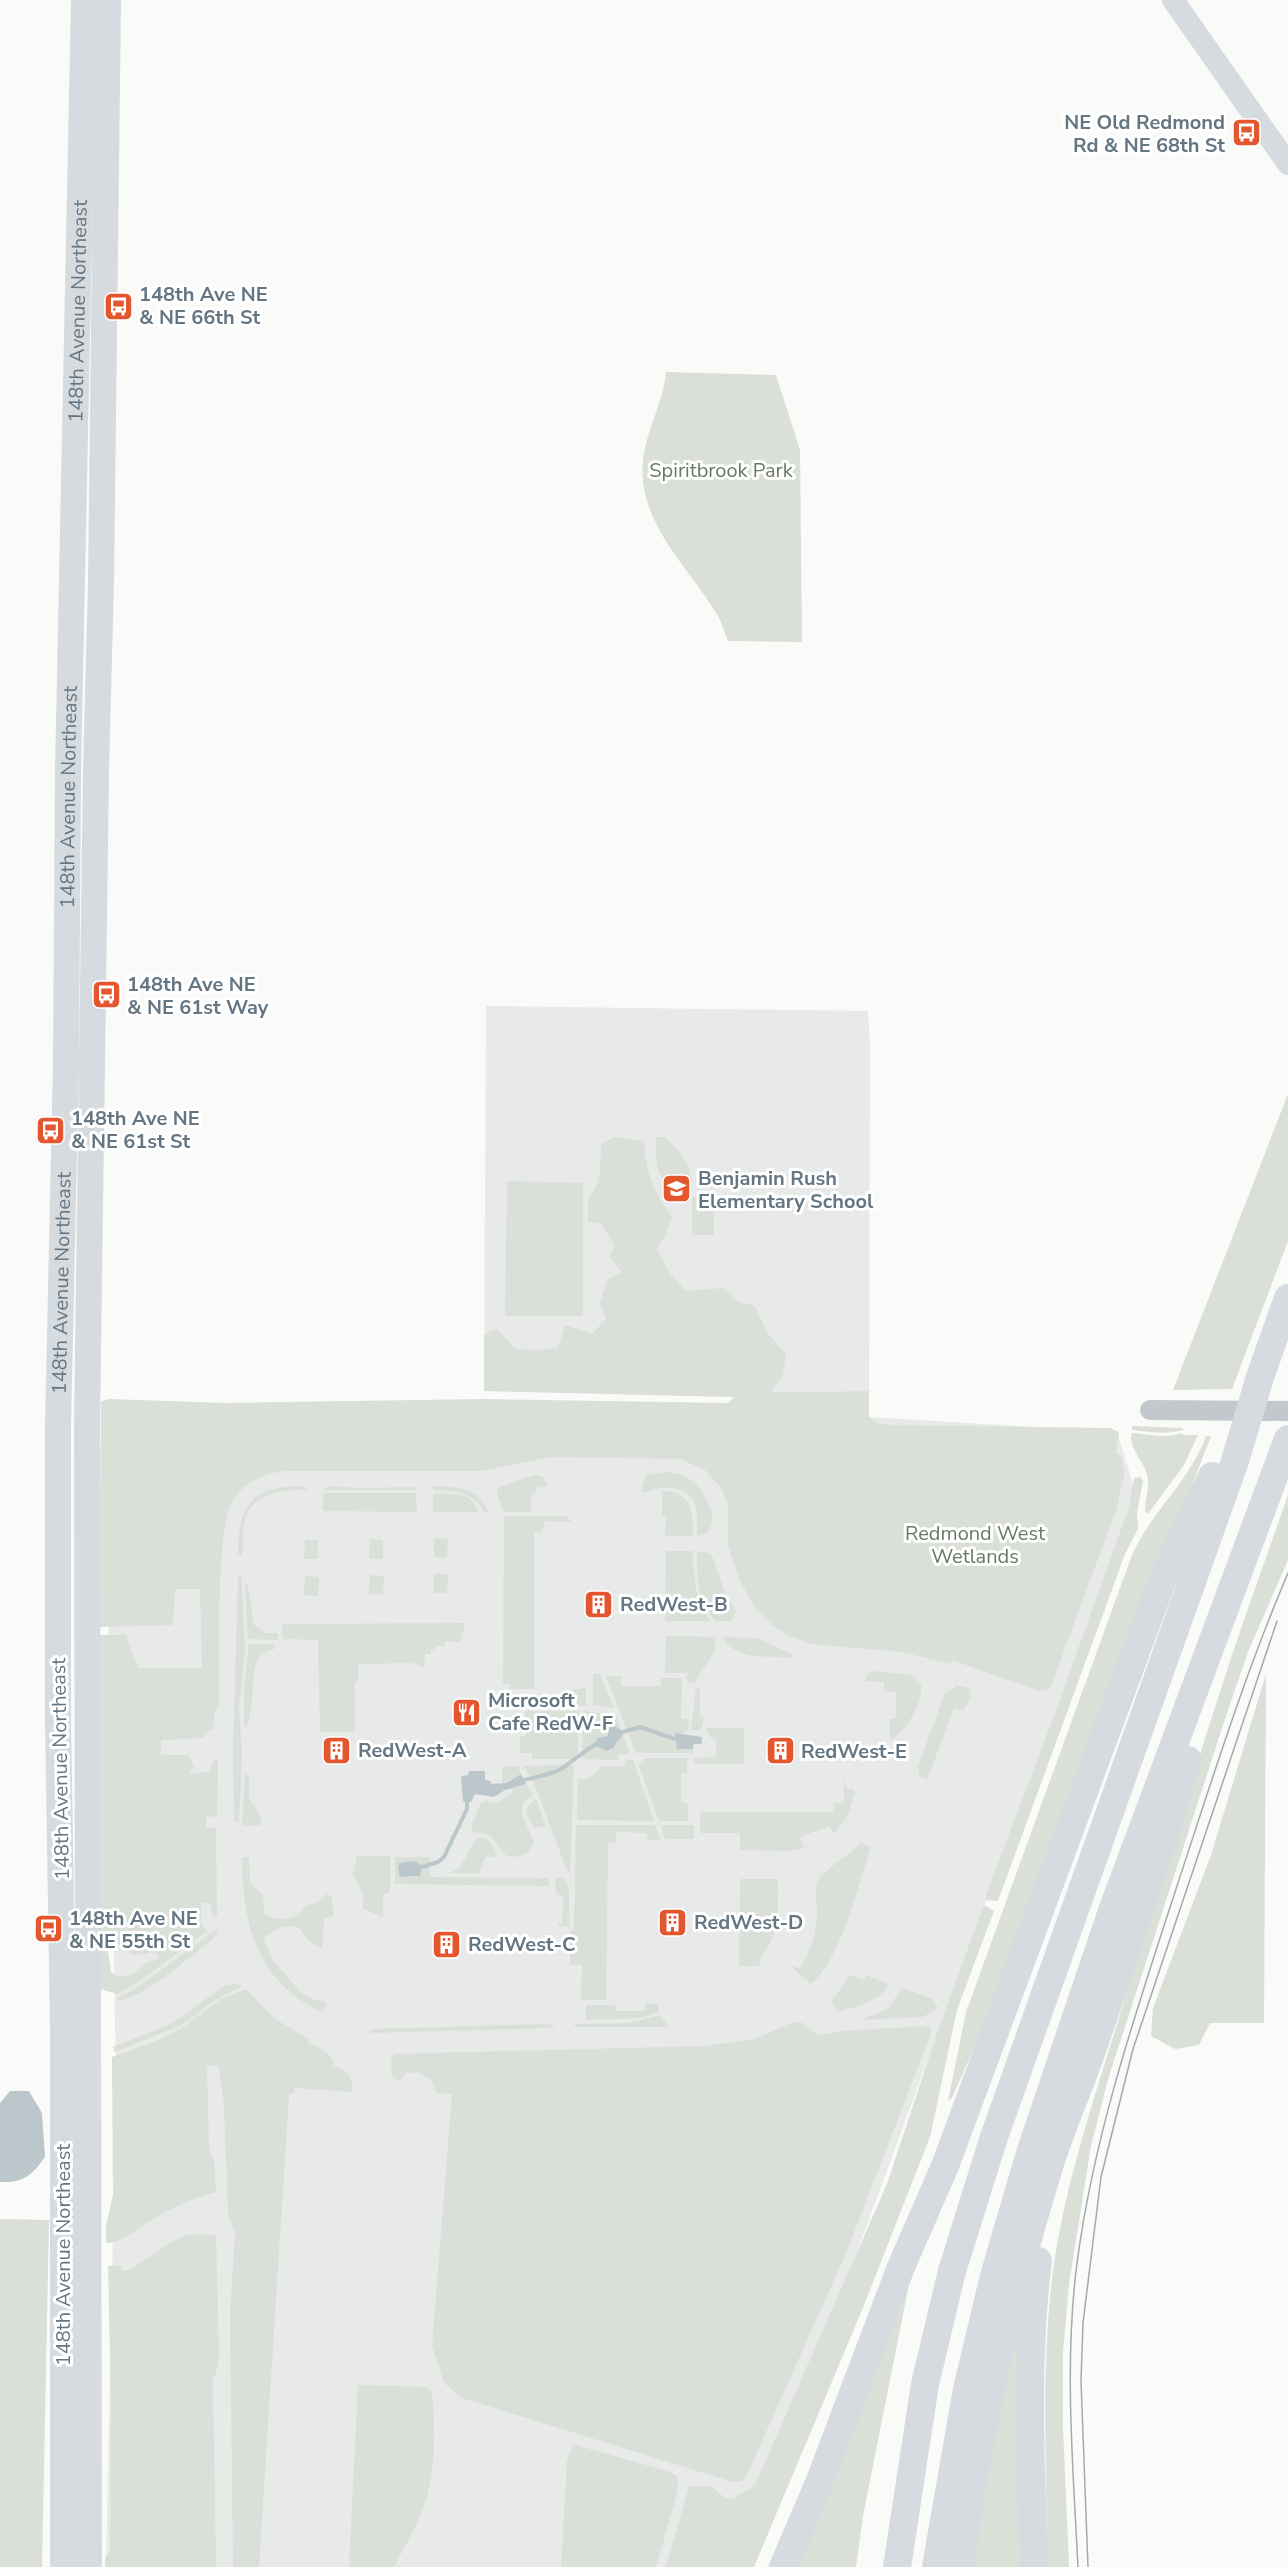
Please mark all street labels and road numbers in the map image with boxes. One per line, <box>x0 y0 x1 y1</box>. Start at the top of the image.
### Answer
street label: 148th Avenue Northeast <box>62 199 94 423</box>
street label: 148th Avenue Northeast <box>54 685 84 909</box>
street label: 148th Avenue Northeast <box>46 1171 78 1395</box>
street label: 148th Avenue Northeast <box>45 1657 76 1880</box>
street label: 148th Avenue Northeast <box>50 2143 77 2366</box>

